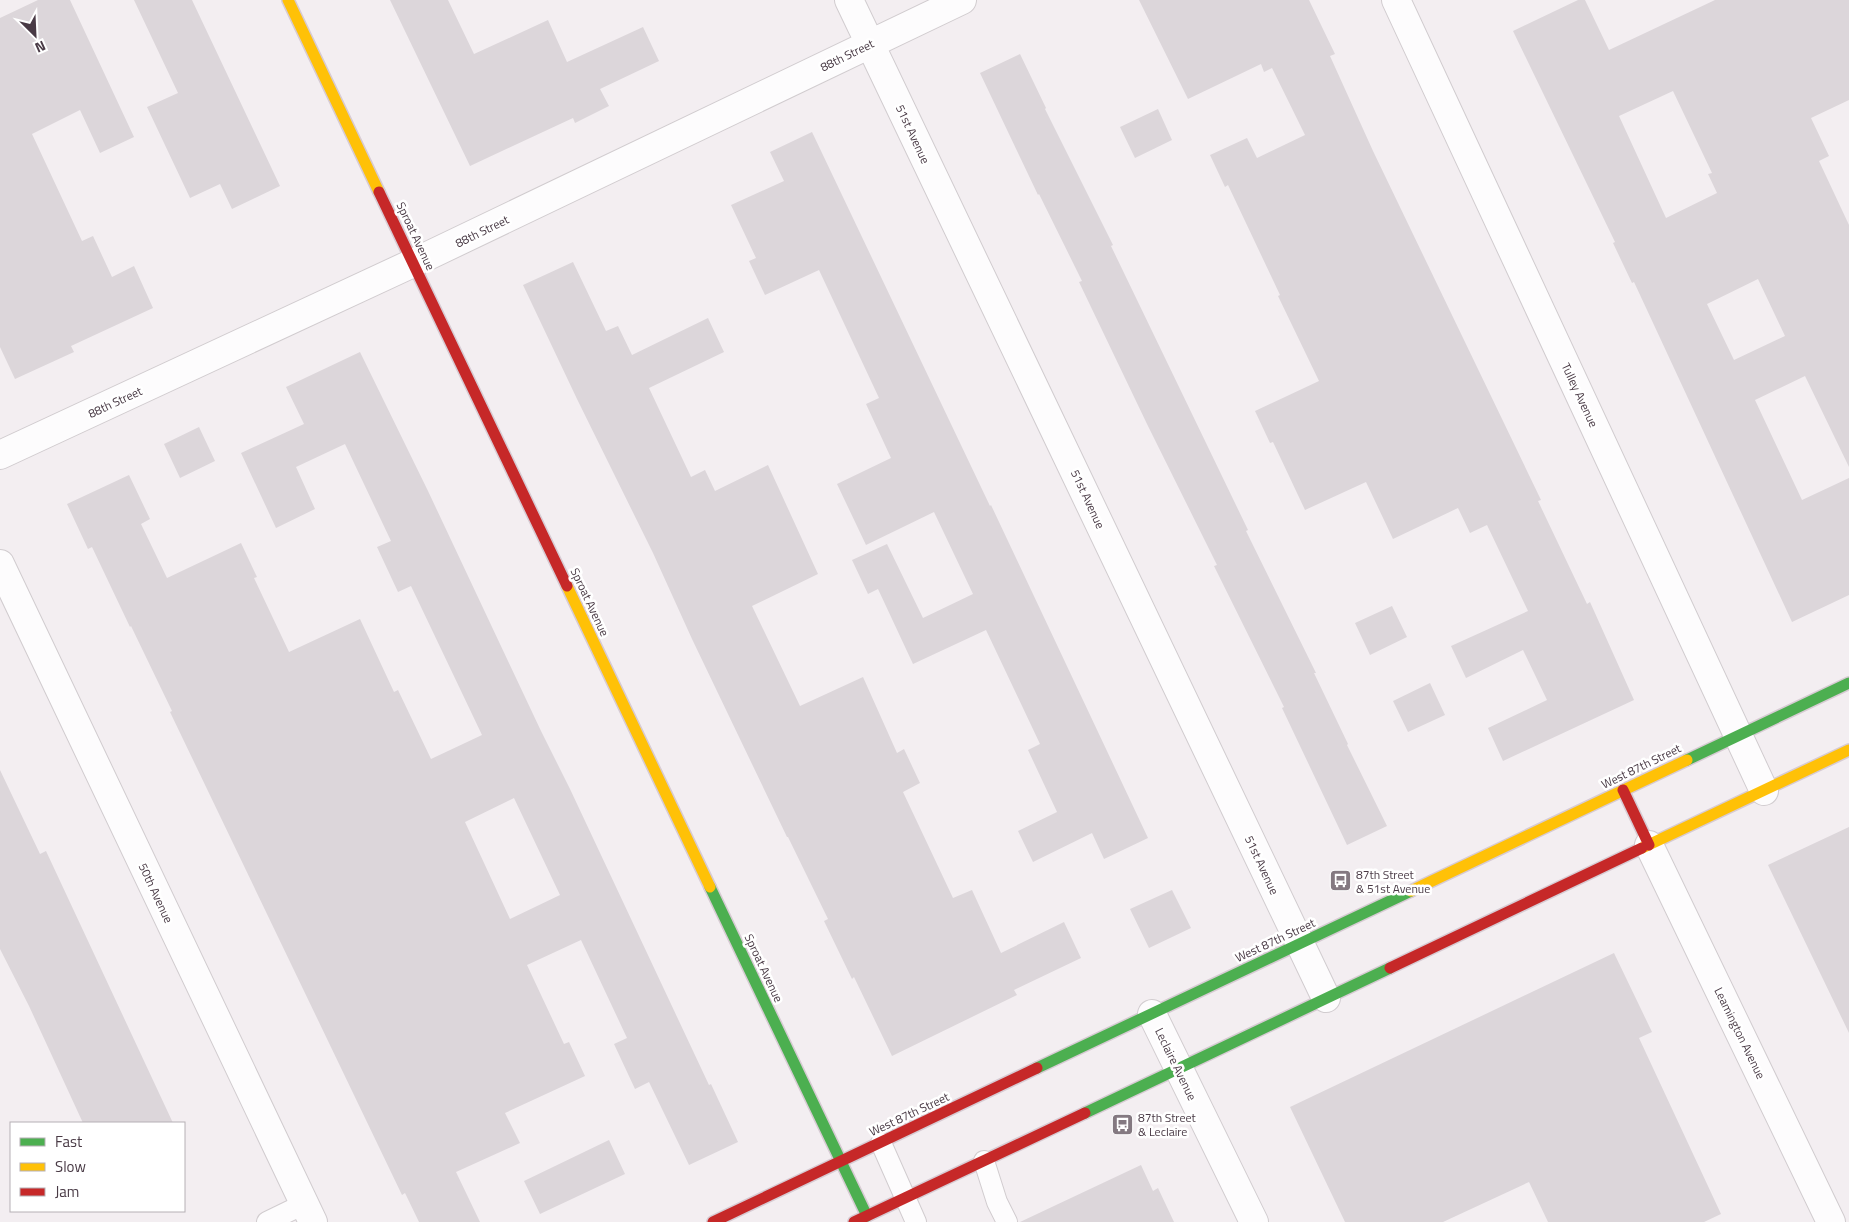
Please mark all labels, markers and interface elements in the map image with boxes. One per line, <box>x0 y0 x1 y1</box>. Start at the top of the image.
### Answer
north arrow <box>10 10 60 60</box>
street label: 88th Street <box>817 33 878 76</box>
text: N <box>32 36 49 59</box>
street label: 51st Avenue <box>891 101 935 167</box>
street label: Sproat Avenue <box>392 199 440 273</box>
street label: 88th Street <box>452 209 513 252</box>
street label: Tulley Avenue <box>1557 360 1603 430</box>
street label: 88th Street <box>85 381 146 423</box>
street label: 51st Avenue <box>1066 466 1110 532</box>
street label: Sproat Avenue <box>566 565 614 639</box>
street label: West 87th Street <box>1598 738 1685 794</box>
street label: 51st Avenue <box>1240 832 1284 898</box>
street label: 50th Avenue <box>134 860 178 926</box>
place label: 87th Street & 51st Avenue <box>1356 865 1430 898</box>
bus stop icon: 87th Street & 51st Avenue <box>1328 869 1352 893</box>
street label: West 87th Street <box>1232 913 1319 967</box>
street label: Sproat Avenue <box>740 931 788 1005</box>
street label: Leamington Avenue <box>1709 984 1771 1082</box>
street label: Leclaire Avenue <box>1150 1024 1202 1104</box>
street label: West 87th Street <box>866 1087 953 1141</box>
place label: 87th Street & Leclaire <box>1138 1108 1196 1141</box>
bus stop icon: 87th Street & Leclaire <box>1110 1112 1134 1136</box>
legend <box>10 1122 185 1212</box>
text: Fast <box>55 1130 83 1153</box>
text: Slow <box>55 1155 86 1178</box>
text: Jam <box>55 1180 79 1203</box>

